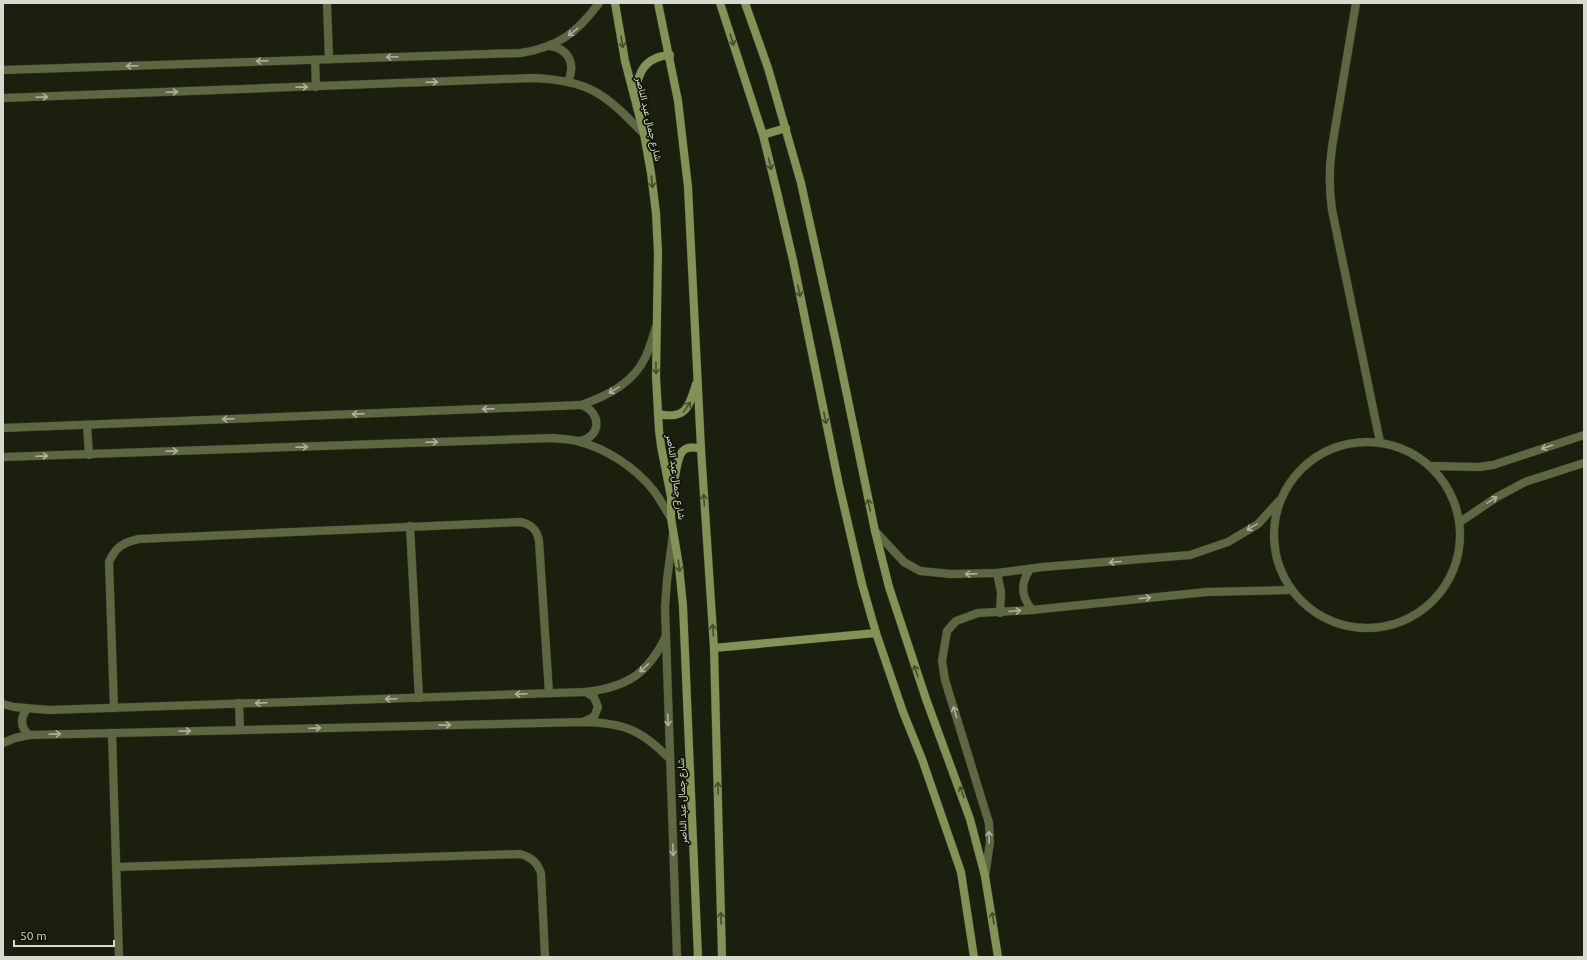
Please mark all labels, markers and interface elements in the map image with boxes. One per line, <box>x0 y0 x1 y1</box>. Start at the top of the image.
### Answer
one-way arrow <box>568 28 579 36</box>
one-way arrow <box>729 34 737 46</box>
one-way arrow <box>618 35 626 48</box>
one-way arrow <box>386 53 399 61</box>
one-way arrow <box>256 58 269 65</box>
one-way arrow <box>126 62 139 69</box>
street label: شارع جمال عبد الناصر <box>633 75 664 162</box>
one-way arrow <box>425 78 438 86</box>
one-way arrow <box>295 83 308 91</box>
one-way arrow <box>165 88 178 96</box>
one-way arrow <box>35 93 48 101</box>
one-way arrow <box>767 157 774 170</box>
one-way arrow <box>648 175 656 188</box>
one-way arrow <box>795 284 803 297</box>
one-way arrow <box>652 361 660 374</box>
one-way arrow <box>609 386 620 394</box>
one-way arrow <box>683 401 691 412</box>
one-way arrow <box>482 406 495 413</box>
one-way arrow <box>352 411 365 418</box>
one-way arrow <box>821 412 829 425</box>
one-way arrow <box>222 416 235 423</box>
street label: شارع جمال عبد الناصر <box>663 433 687 521</box>
one-way arrow <box>425 438 438 446</box>
one-way arrow <box>295 443 308 450</box>
one-way arrow <box>1541 444 1554 451</box>
one-way arrow <box>165 448 178 455</box>
one-way arrow <box>35 452 48 460</box>
one-way arrow <box>701 494 708 507</box>
one-way arrow <box>1486 496 1497 504</box>
one-way arrow <box>865 499 873 512</box>
one-way arrow <box>1246 524 1258 532</box>
one-way arrow <box>1109 558 1122 565</box>
one-way arrow <box>675 559 683 572</box>
one-way arrow <box>965 570 978 577</box>
one-way arrow <box>1138 595 1151 602</box>
one-way arrow <box>1008 608 1021 615</box>
one-way arrow <box>709 624 716 637</box>
one-way arrow <box>639 663 649 673</box>
one-way arrow <box>912 664 919 677</box>
one-way arrow <box>515 690 528 698</box>
one-way arrow <box>385 695 398 702</box>
one-way arrow <box>255 699 268 707</box>
one-way arrow <box>951 706 958 719</box>
one-way arrow <box>664 713 672 726</box>
one-way arrow <box>438 721 451 729</box>
one-way arrow <box>308 724 321 732</box>
one-way arrow <box>178 727 191 735</box>
one-way arrow <box>48 731 61 738</box>
street label: شارع جمال عبد الناصر <box>675 758 690 845</box>
one-way arrow <box>714 782 721 795</box>
one-way arrow <box>957 787 965 799</box>
one-way arrow <box>986 831 993 844</box>
one-way arrow <box>669 843 677 856</box>
one-way arrow <box>717 912 725 925</box>
one-way arrow <box>988 912 996 925</box>
scale bar <box>14 922 114 948</box>
text: 50 m <box>20 929 47 942</box>

